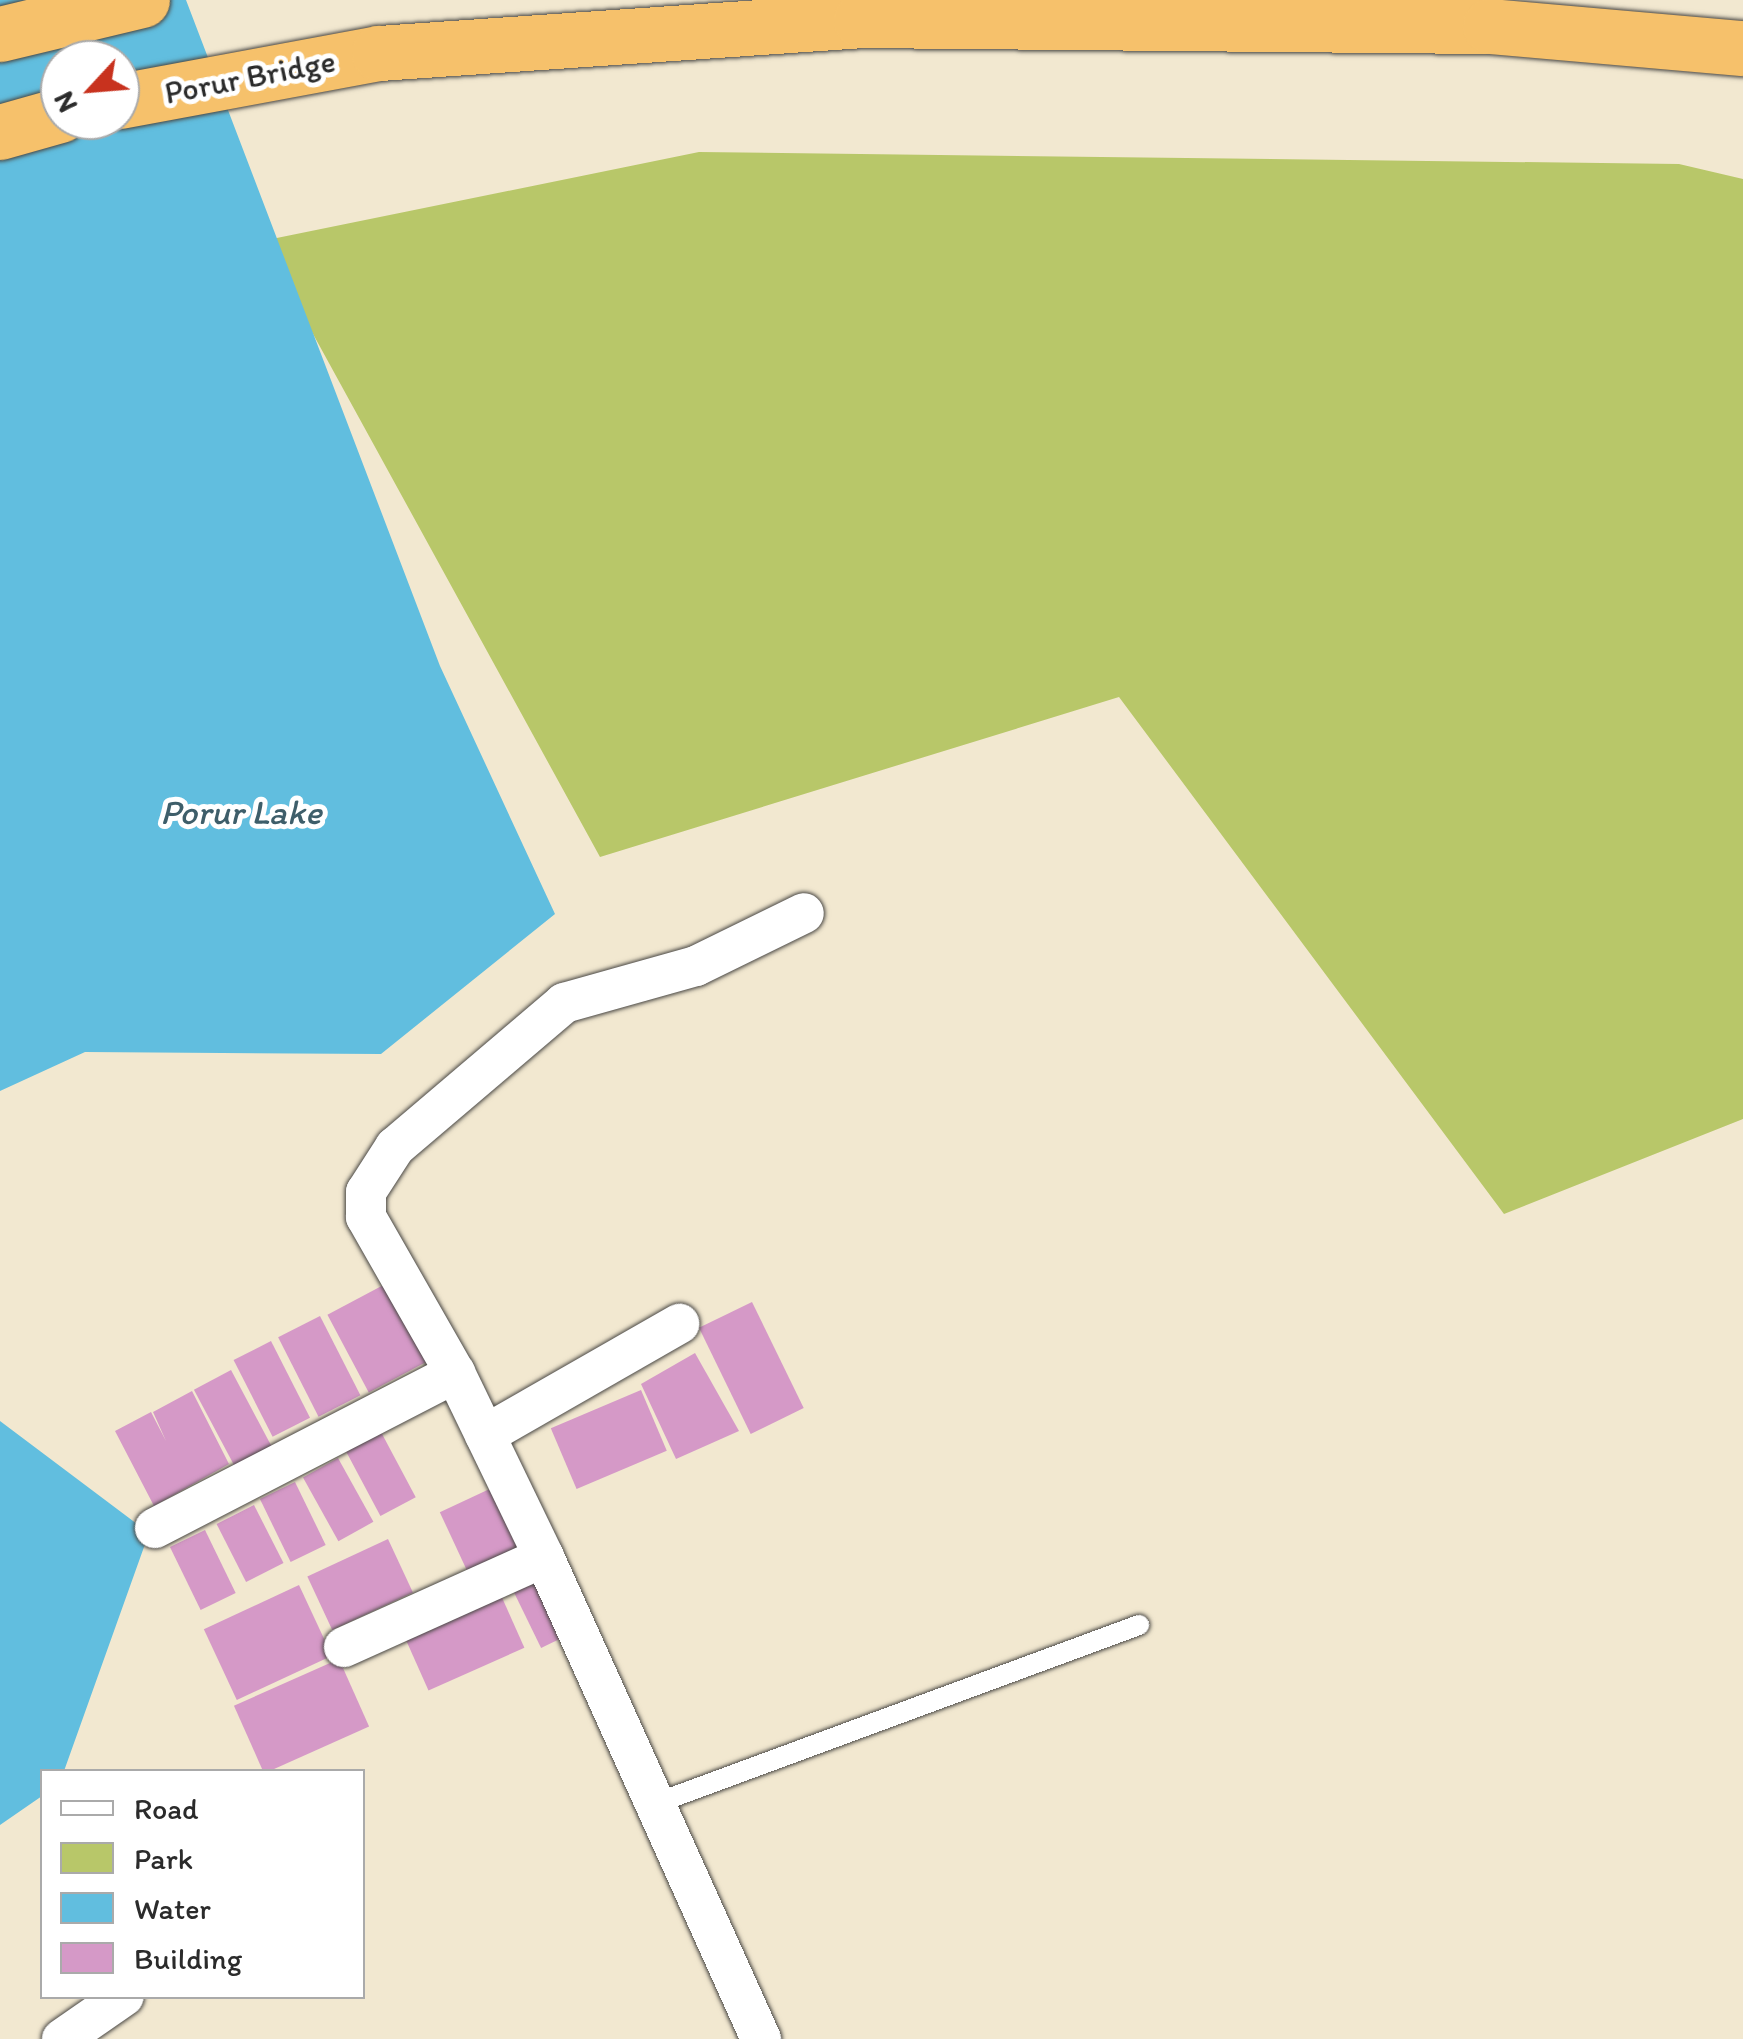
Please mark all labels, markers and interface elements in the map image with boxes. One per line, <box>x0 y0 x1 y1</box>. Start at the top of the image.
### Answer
north arrow <box>40 40 140 140</box>
street label: Porur Bridge <box>161 42 339 112</box>
text: N <box>45 86 84 118</box>
water label: Porur Lake <box>160 791 322 833</box>
legend <box>40 1769 365 1999</box>
text: Road <box>134 1790 199 1827</box>
text: Park <box>134 1840 193 1877</box>
text: Water <box>134 1890 211 1927</box>
text: Building <box>134 1940 242 1977</box>

